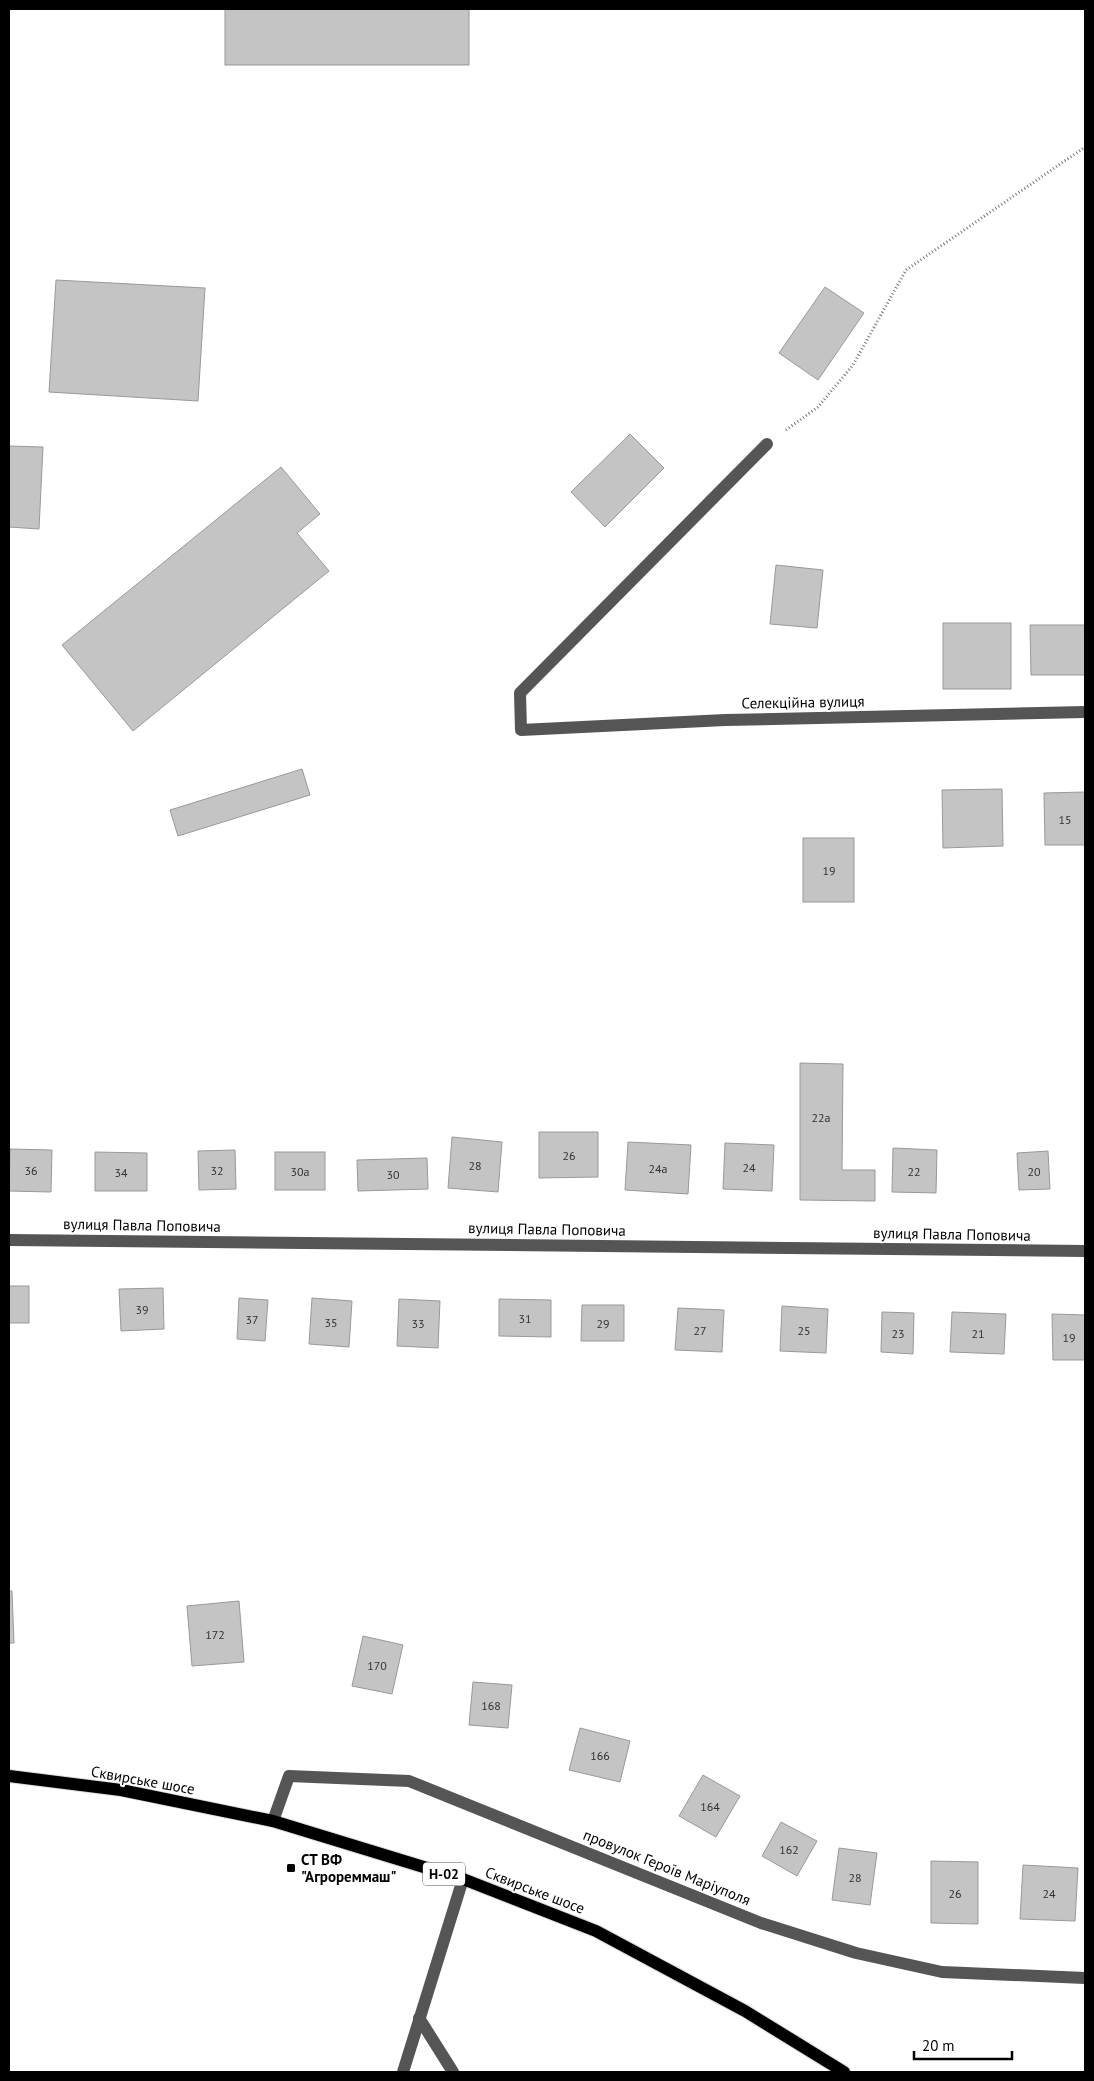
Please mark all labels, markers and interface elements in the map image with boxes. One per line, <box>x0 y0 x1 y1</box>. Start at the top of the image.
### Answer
street label: Селекційна вулиця <box>741 691 865 713</box>
house number: 15 <box>1058 812 1072 827</box>
house number: 19 <box>822 863 836 878</box>
house number: 22а <box>811 1110 831 1125</box>
house number: 26 <box>562 1148 576 1163</box>
house number: 28 <box>468 1158 482 1173</box>
house number: 24 <box>742 1160 756 1175</box>
house number: 24а <box>648 1161 668 1176</box>
house number: 36 <box>24 1163 38 1178</box>
house number: 32 <box>210 1163 224 1178</box>
house number: 30а <box>290 1164 310 1179</box>
house number: 22 <box>907 1164 921 1179</box>
house number: 20 <box>1027 1164 1041 1179</box>
house number: 34 <box>114 1165 128 1180</box>
house number: 30 <box>386 1167 400 1182</box>
street label: вулиця Павла Поповича <box>63 1214 221 1236</box>
street label: вулиця Павла Поповича <box>468 1218 626 1240</box>
street label: вулиця Павла Поповича <box>873 1223 1031 1245</box>
house number: 39 <box>135 1302 149 1317</box>
house number: 31 <box>518 1311 532 1326</box>
house number: 37 <box>245 1312 259 1327</box>
house number: 35 <box>324 1315 338 1330</box>
house number: 33 <box>411 1316 425 1331</box>
house number: 29 <box>596 1316 610 1331</box>
house number: 27 <box>693 1323 707 1338</box>
house number: 25 <box>797 1323 811 1338</box>
house number: 23 <box>891 1326 905 1341</box>
house number: 21 <box>971 1326 985 1341</box>
house number: 19 <box>1062 1330 1076 1345</box>
house number: 172 <box>205 1627 225 1642</box>
house number: 170 <box>367 1658 387 1673</box>
house number: 168 <box>481 1698 501 1713</box>
house number: 166 <box>590 1748 610 1763</box>
street label: Сквирське шосе <box>90 1762 196 1798</box>
house number: 164 <box>700 1799 720 1814</box>
street label: провулок Героїв Маріуполя <box>581 1825 753 1909</box>
house number: 162 <box>779 1842 799 1857</box>
place label: СТ ВФ "Агрореммаш" <box>301 1850 396 1886</box>
marker: СТ ВФ "Агрореммаш" <box>285 1862 297 1874</box>
road number: Н-02 <box>423 1862 465 1886</box>
street label: Сквирське шосе <box>483 1862 587 1918</box>
house number: 28 <box>848 1870 862 1885</box>
house number: 26 <box>948 1886 962 1901</box>
house number: 24 <box>1042 1886 1056 1901</box>
scale bar <box>914 2028 1012 2060</box>
text: 20 m <box>922 2036 955 2055</box>

